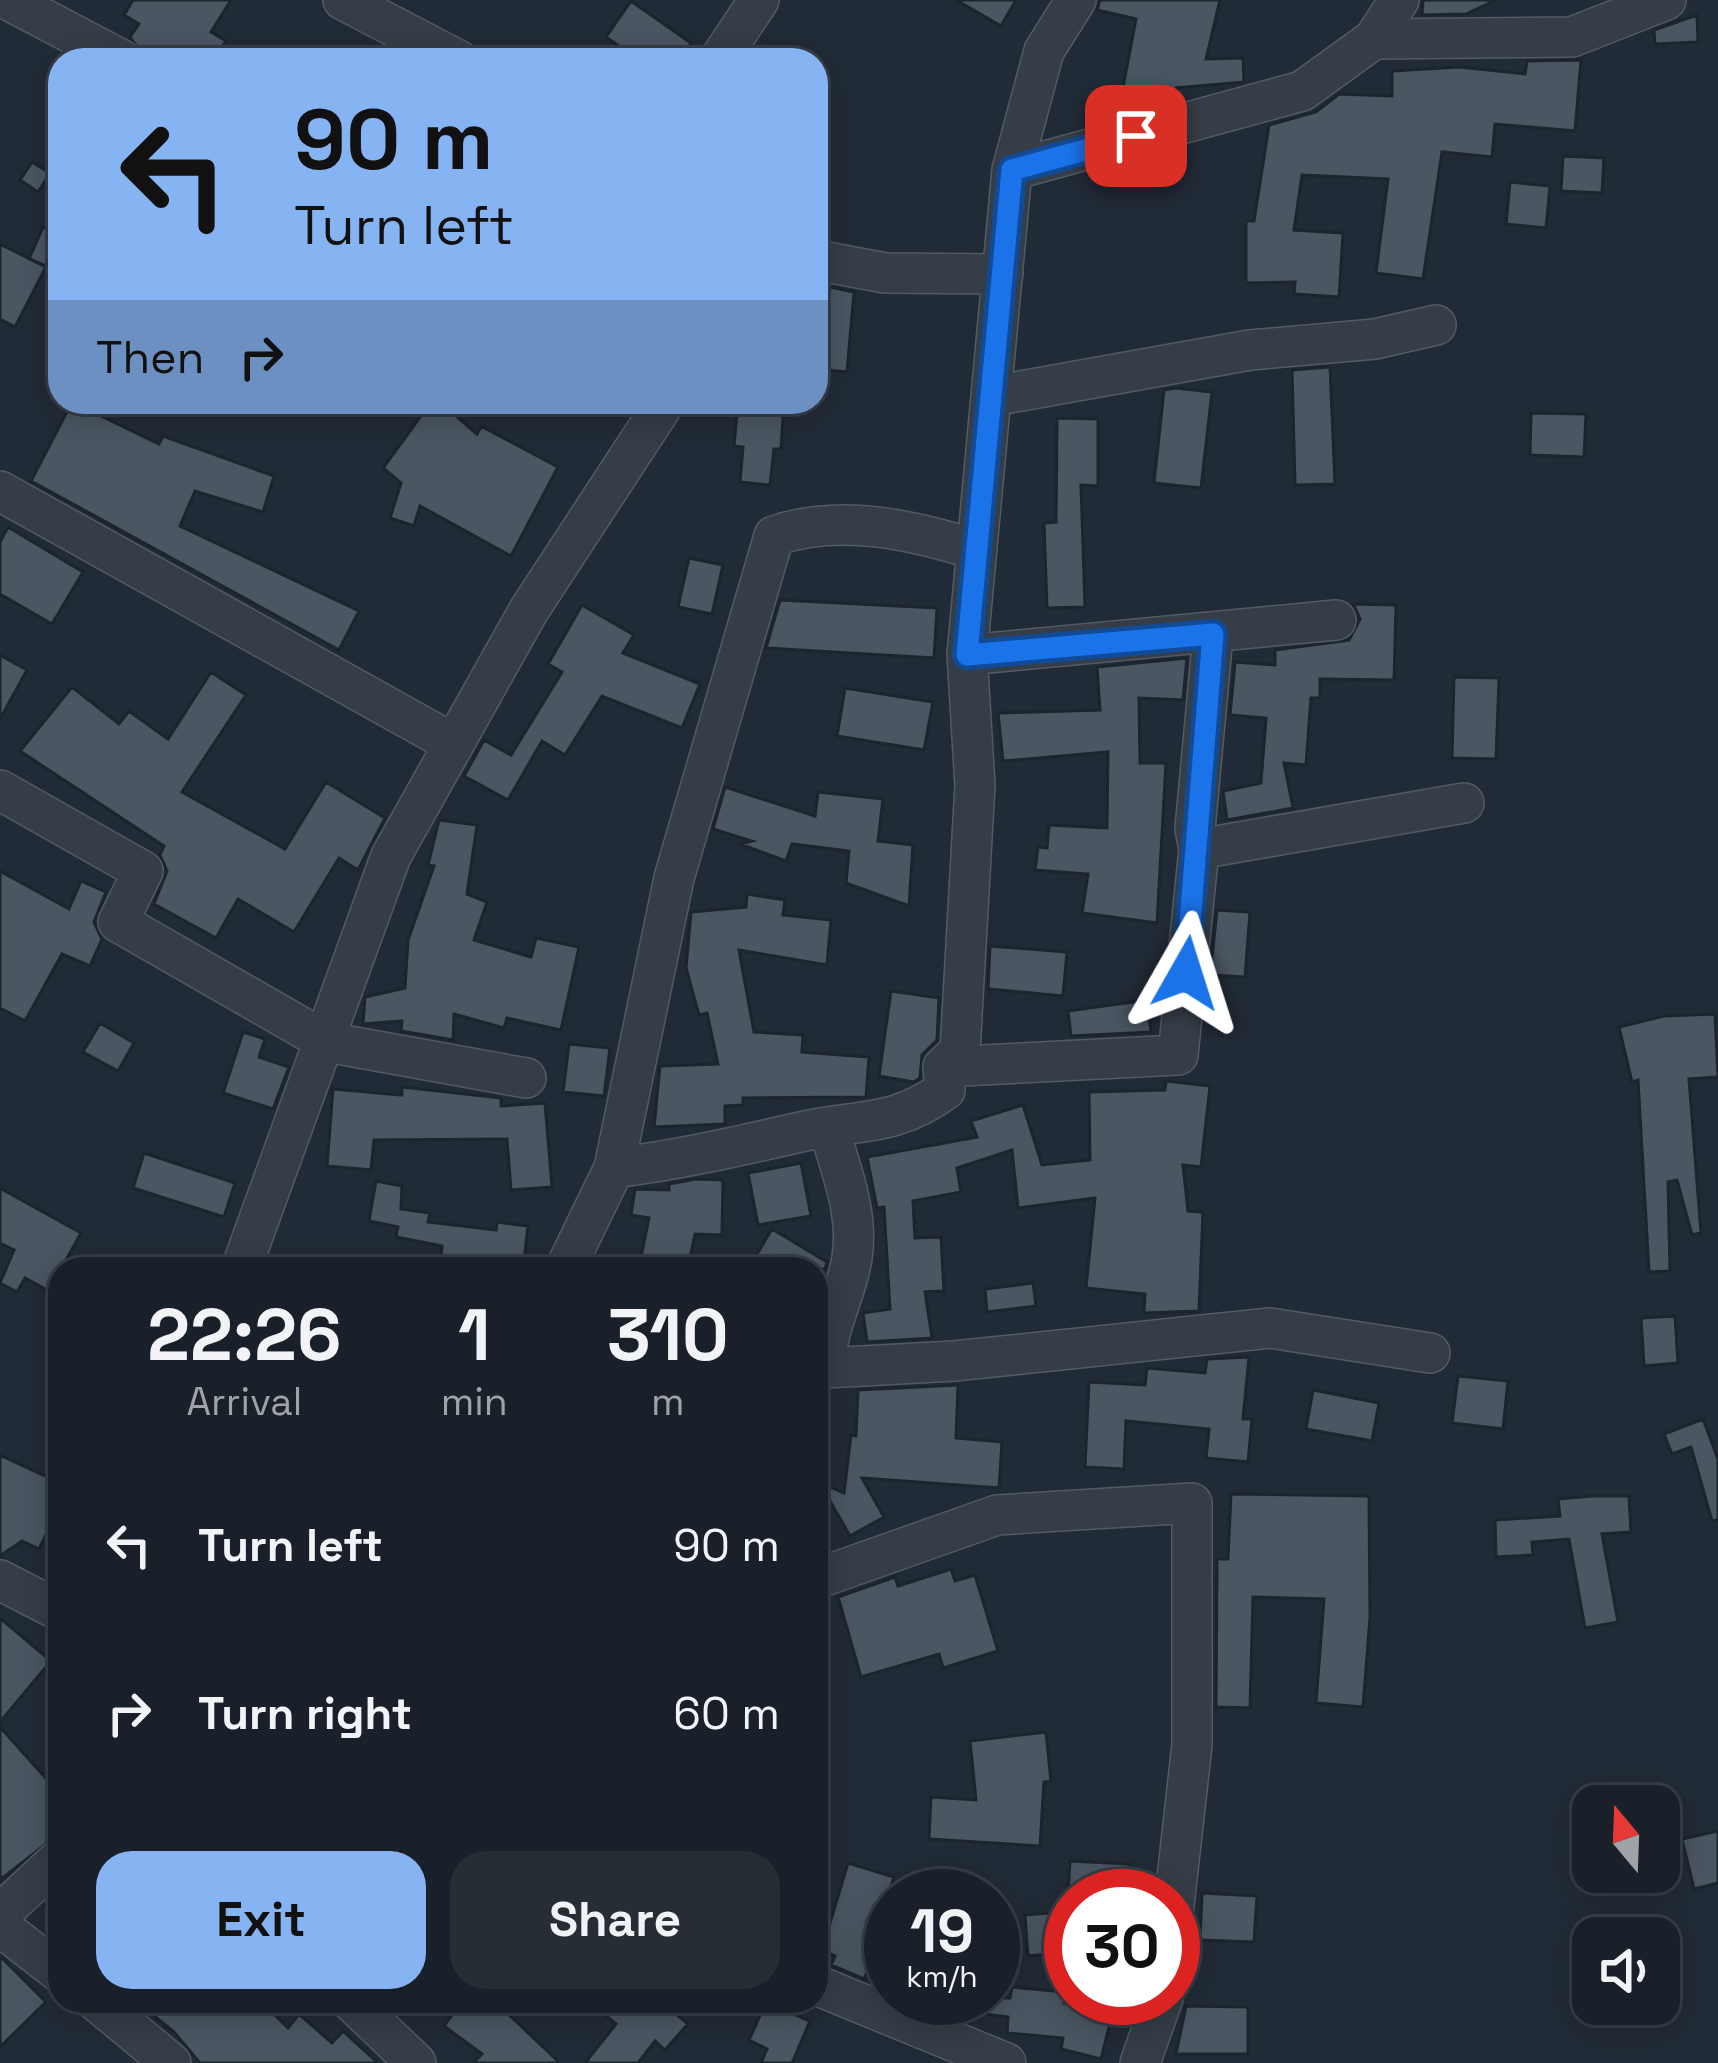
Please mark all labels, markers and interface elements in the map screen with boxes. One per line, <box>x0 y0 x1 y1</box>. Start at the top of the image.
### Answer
pin <box>1085 85 1187 187</box>
text: 90 m <box>294 86 493 194</box>
icon: left <box>96 96 252 252</box>
icon: arrive <box>1103 103 1169 169</box>
text: Turn left <box>294 191 514 260</box>
icon: right <box>228 324 294 390</box>
text: Then <box>96 329 204 386</box>
position arrow <box>1123 910 1249 1036</box>
text: 22:26 <box>147 1289 342 1381</box>
text: 1 <box>458 1289 491 1381</box>
text: 310 <box>607 1289 729 1381</box>
text: Arrival <box>186 1377 302 1426</box>
text: min <box>441 1377 508 1426</box>
text: m <box>651 1377 685 1426</box>
icon: left <box>96 1512 162 1578</box>
text: Turn left <box>198 1517 383 1574</box>
text: 90 m <box>673 1517 780 1574</box>
icon: right <box>96 1680 162 1746</box>
text: Turn right <box>198 1685 412 1742</box>
text: 60 m <box>673 1685 780 1742</box>
north arrow <box>1572 1785 1680 1893</box>
map controls <box>1572 1785 1680 2025</box>
button: Exit <box>96 1851 426 1989</box>
button: Share <box>450 1851 780 1989</box>
speed limit sign: 30 <box>1044 1869 1200 2025</box>
text: 19 <box>910 1893 974 1970</box>
button: sound <box>1572 1917 1680 2025</box>
text: km/h <box>906 1957 978 1996</box>

